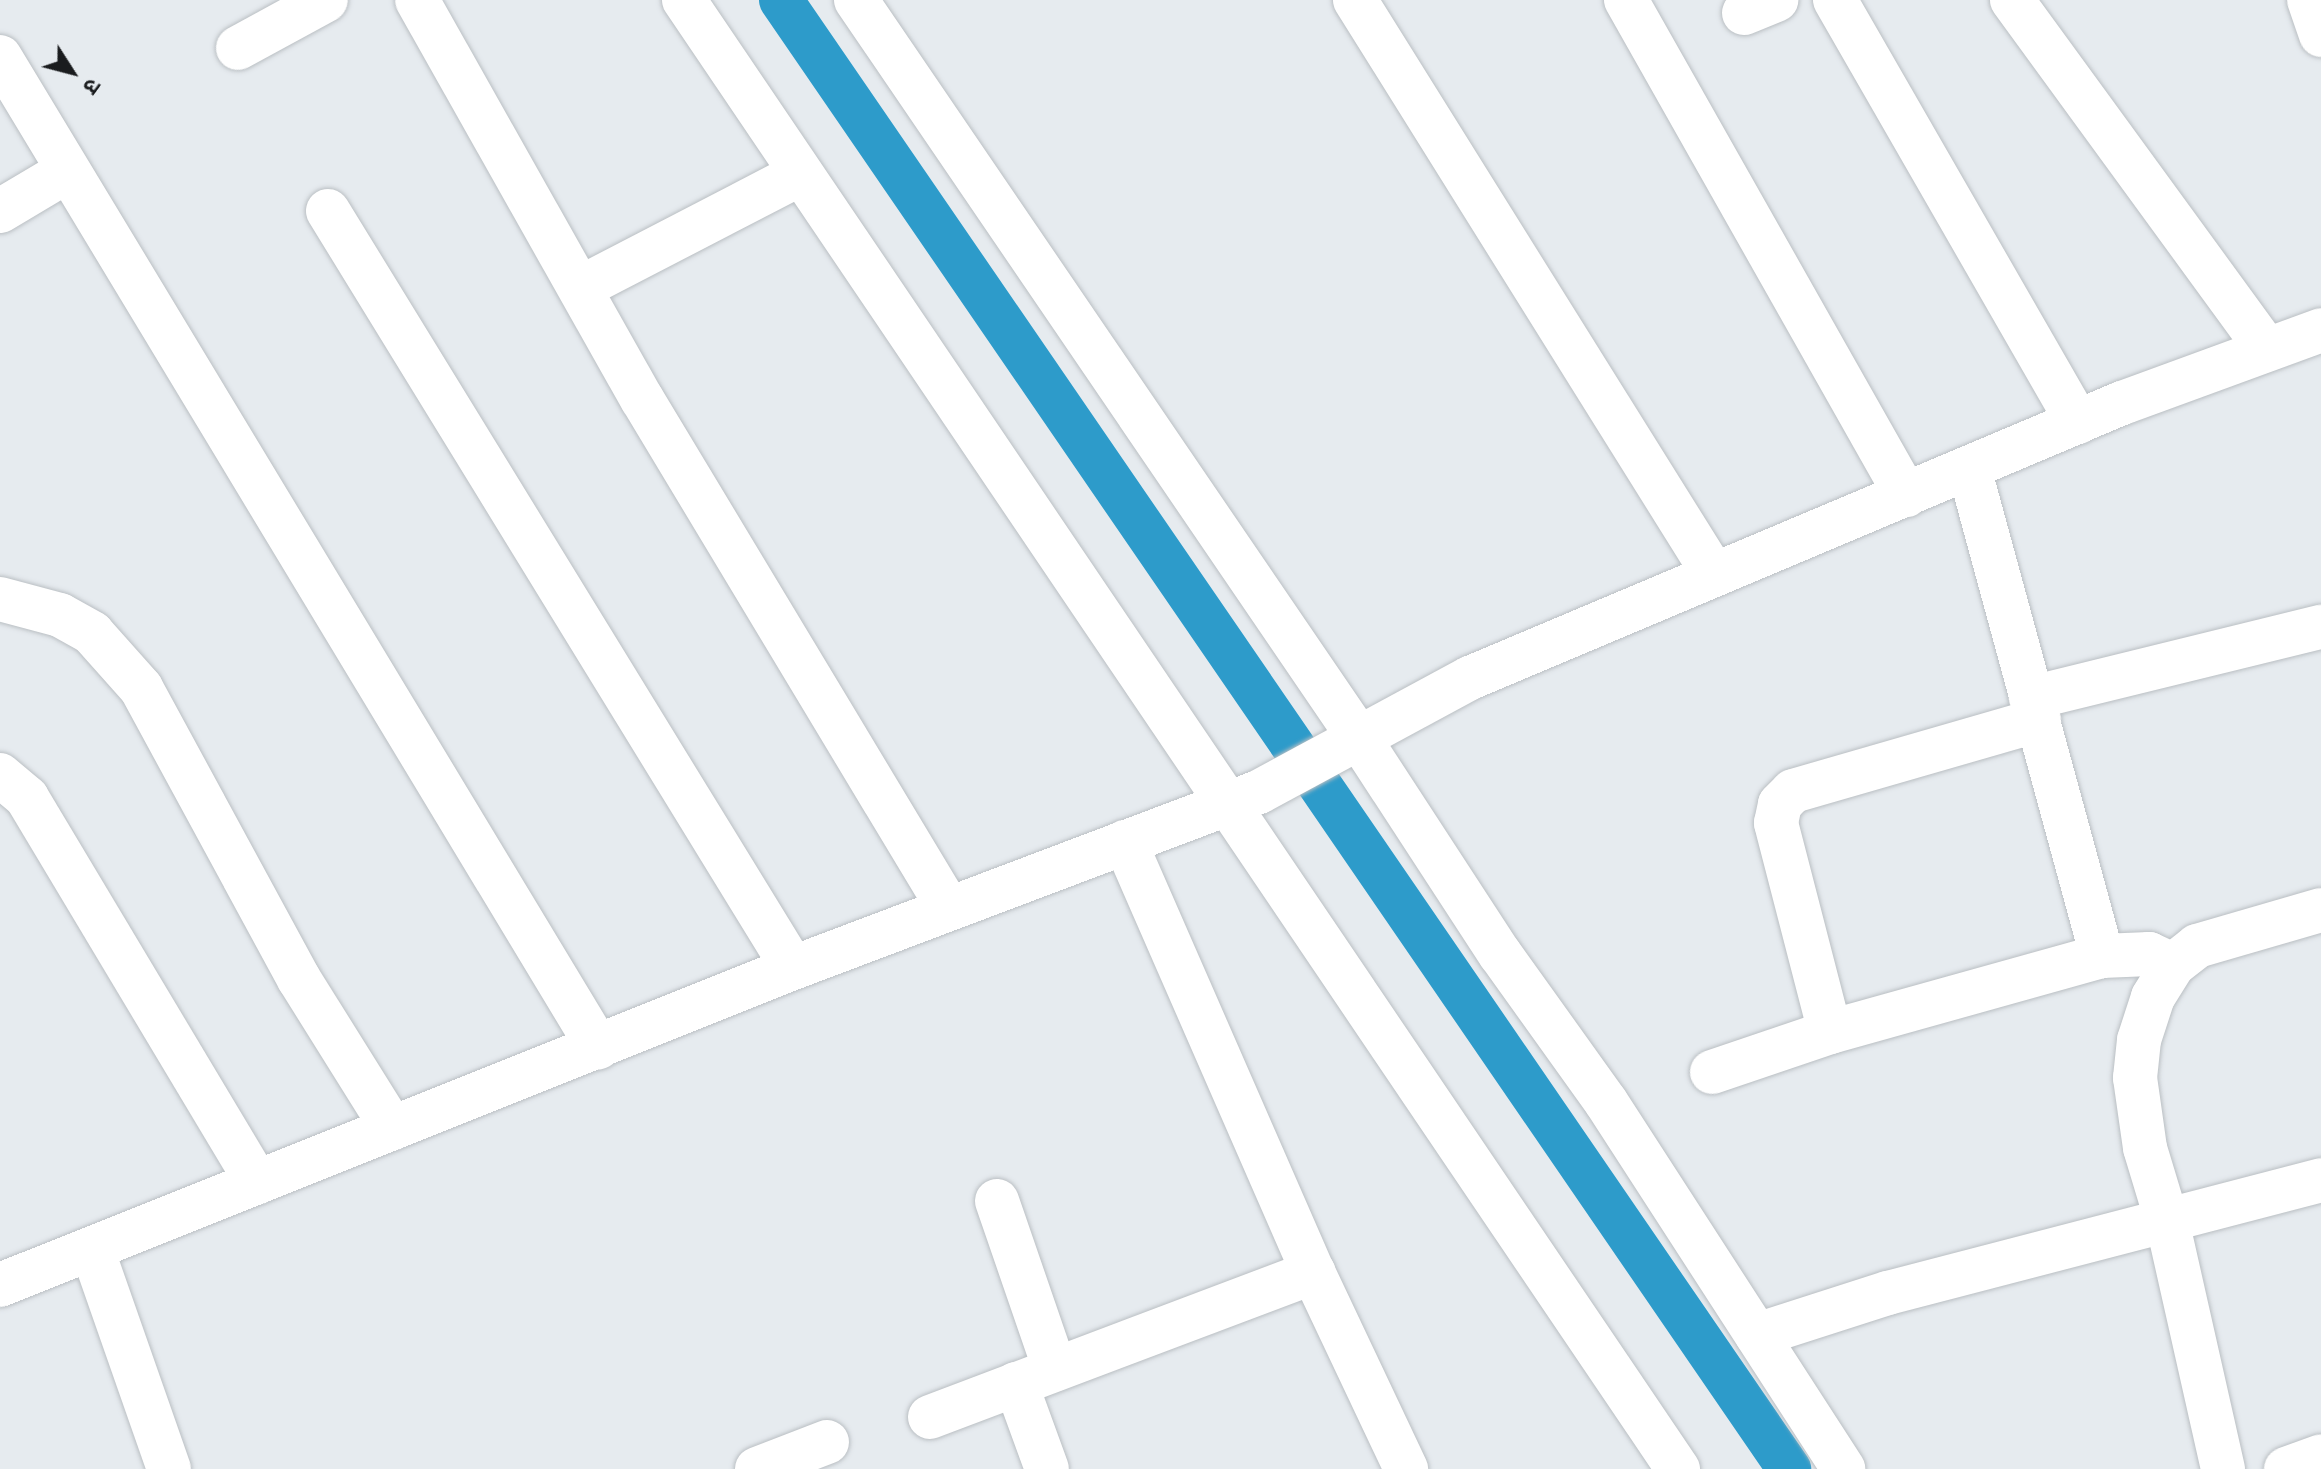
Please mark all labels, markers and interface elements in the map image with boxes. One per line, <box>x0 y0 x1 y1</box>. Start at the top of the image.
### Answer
north arrow <box>32 32 112 112</box>
text: उ <box>77 73 107 100</box>

